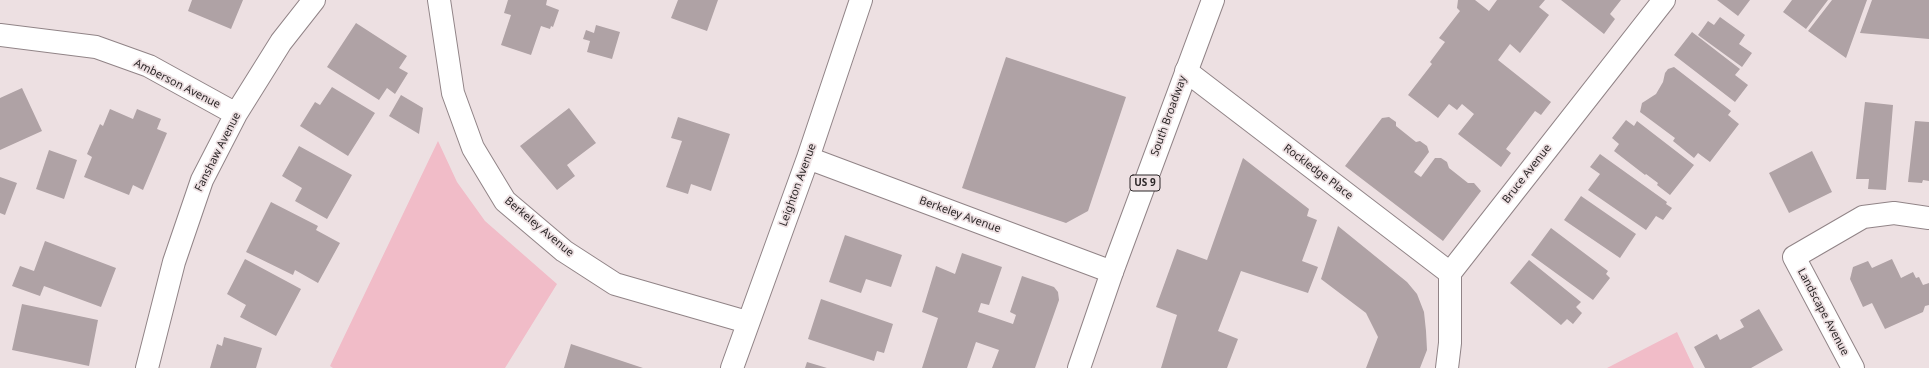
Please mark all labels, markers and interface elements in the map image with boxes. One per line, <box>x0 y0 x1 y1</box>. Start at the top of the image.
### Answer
street label: Amberson Avenue <box>132 57 222 111</box>
street label: South Broadway <box>1148 74 1190 158</box>
street label: Fanshaw Avenue <box>192 110 244 194</box>
street label: Leighton Avenue <box>777 142 819 228</box>
street label: Rockledge Place <box>1281 142 1355 202</box>
street label: Bruce Avenue <box>1500 142 1554 206</box>
road number: US 9 <box>1130 175 1160 191</box>
street label: Berkeley Avenue <box>502 194 576 260</box>
street label: Berkeley Avenue <box>917 194 1003 236</box>
street label: Landscape Avenue <box>1794 266 1852 358</box>

